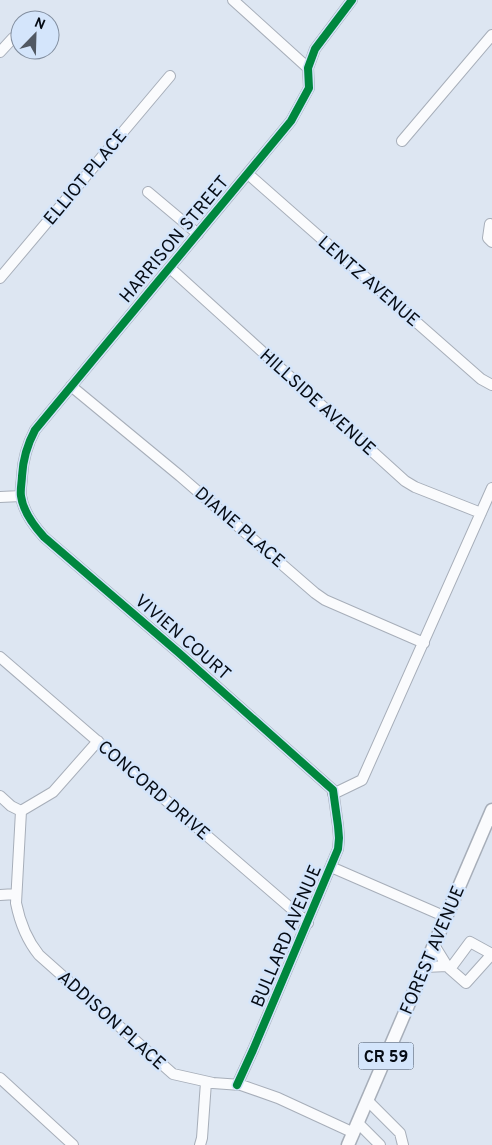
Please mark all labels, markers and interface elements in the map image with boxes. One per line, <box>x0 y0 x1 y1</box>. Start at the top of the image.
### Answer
north arrow <box>10 10 60 60</box>
text: N <box>32 15 47 34</box>
street label: ELLIOT PLACE <box>40 126 133 230</box>
street label: HARRISON STREET <box>115 172 235 308</box>
street label: LENTZ AVENUE <box>312 232 424 333</box>
street label: HILLSIDE AVENUE <box>254 345 380 461</box>
street label: DIANE PLACE <box>189 483 289 574</box>
street label: VIVIEN COURT <box>129 590 235 686</box>
street label: CONCORD DRIVE <box>92 736 214 846</box>
street label: BULLARD AVENUE <box>247 862 328 1011</box>
street label: FOREST AVENUE <box>396 883 471 1019</box>
street label: ADDISON PLACE <box>52 967 170 1076</box>
road number: CR 59 <box>358 1042 414 1070</box>

